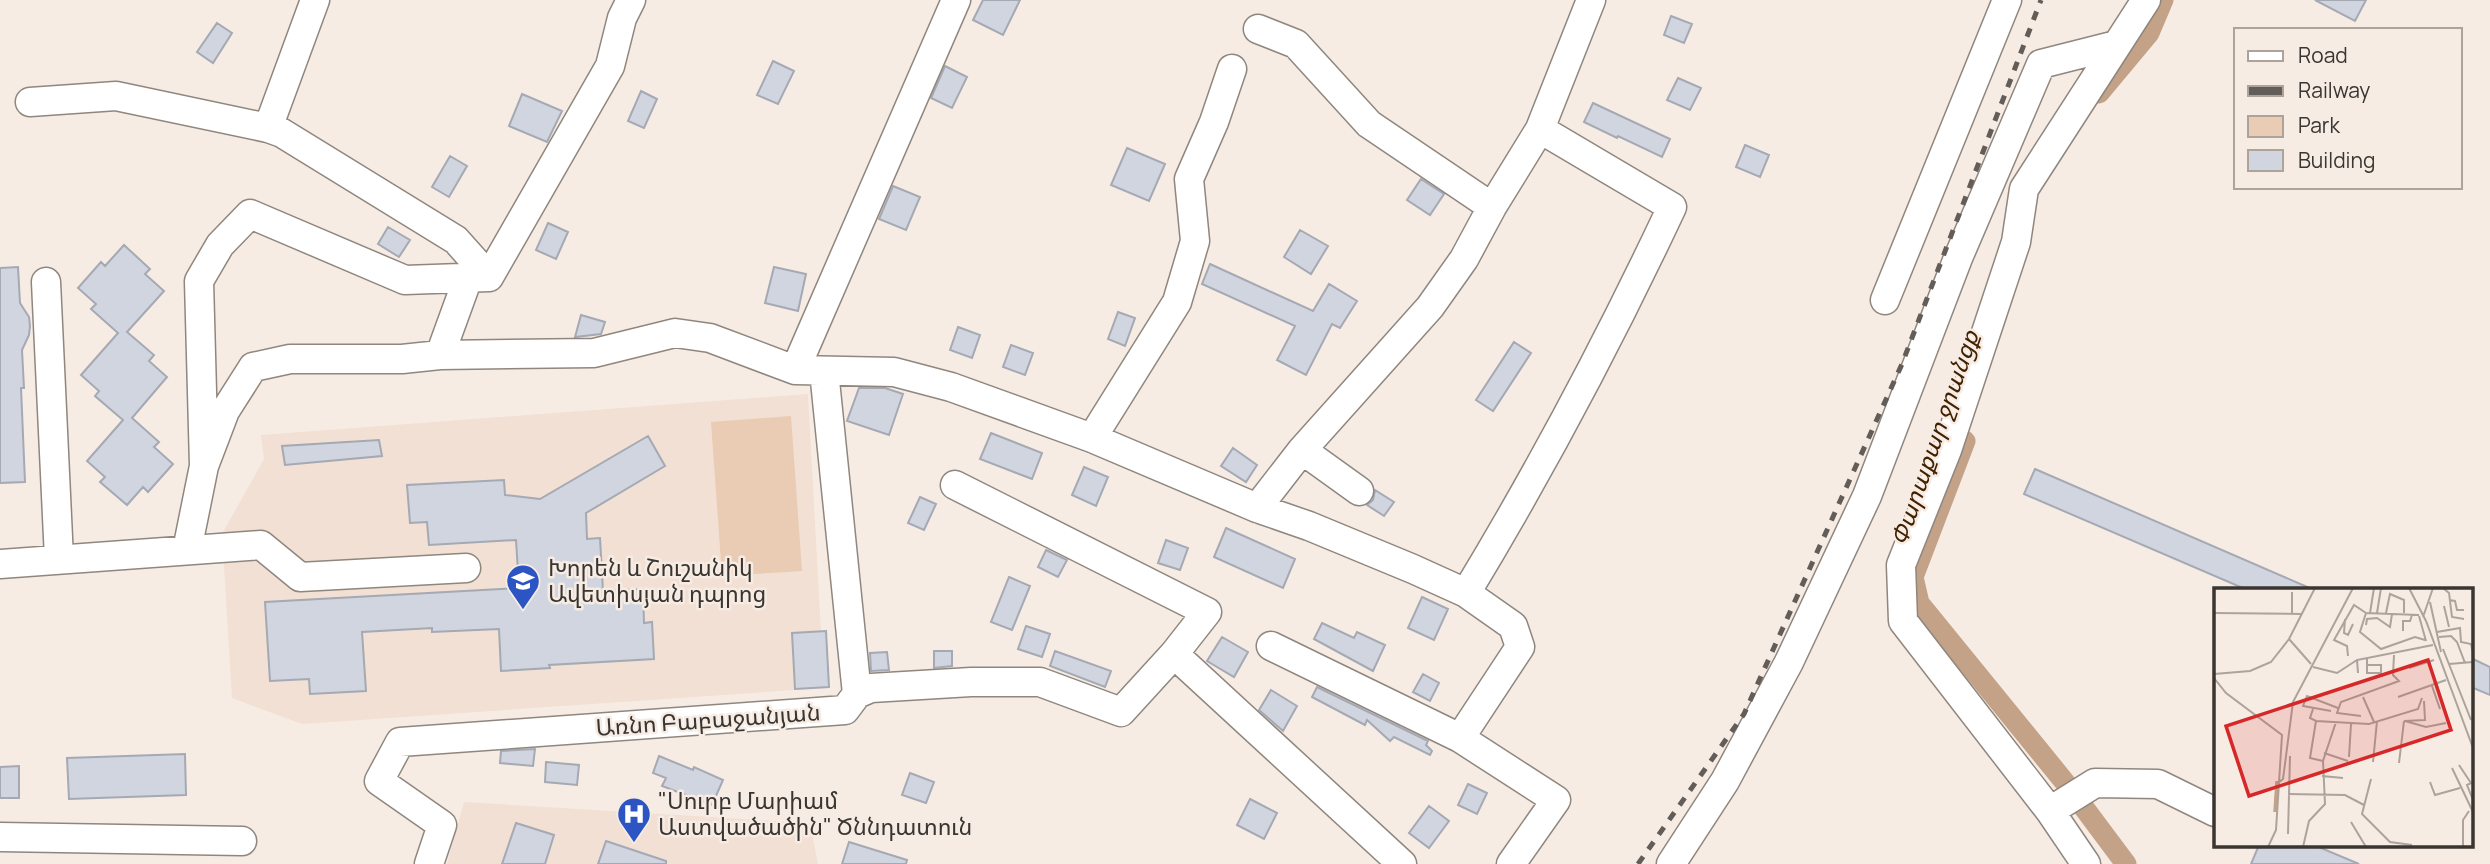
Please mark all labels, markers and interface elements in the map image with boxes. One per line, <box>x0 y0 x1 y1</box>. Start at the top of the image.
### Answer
legend <box>2234 28 2462 189</box>
text: Road <box>2298 41 2348 69</box>
text: Railway <box>2298 76 2370 104</box>
text: Park <box>2298 111 2340 139</box>
text: Building <box>2298 146 2375 174</box>
water label: Փարաքար ջրանցք <box>1881 324 1986 549</box>
place label: Խորեն և Շուշանիկ Ավետիսյան դպրոց <box>548 551 766 609</box>
school or university icon: Խորեն և Շուշանիկ Ավետիսյան դպրոց <box>504 562 542 611</box>
inset map <box>2214 588 2472 846</box>
street label: Առնո Բաբաջանյան <box>594 695 821 743</box>
place label: "Սուրբ Մարիամ Աստվածածին" Ծննդատուն <box>658 784 972 842</box>
hospital icon: "Սուրբ Մարիամ Աստվածածին" Ծննդատուն <box>615 795 653 844</box>

